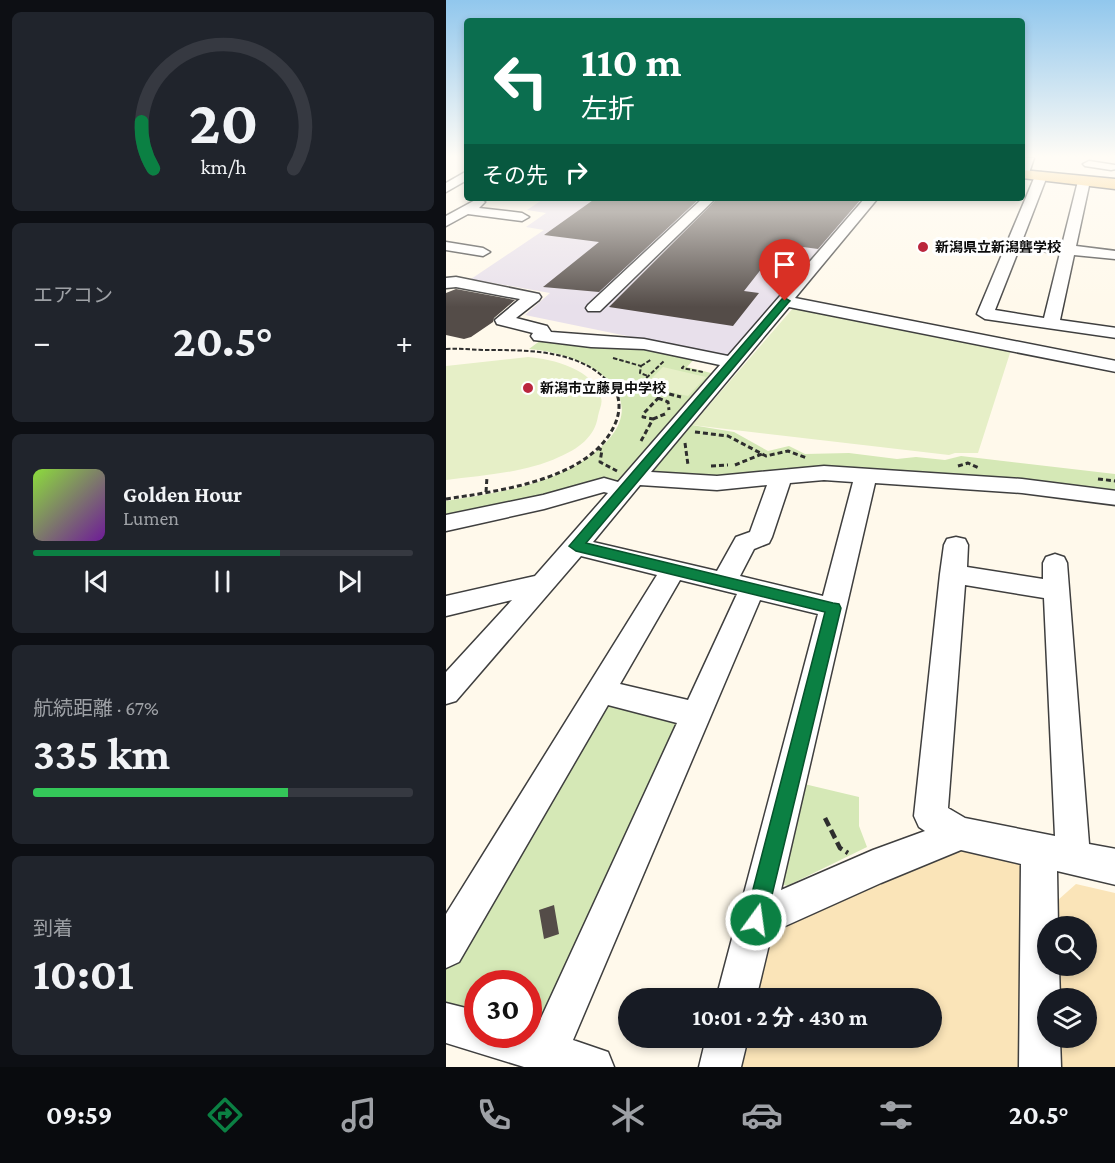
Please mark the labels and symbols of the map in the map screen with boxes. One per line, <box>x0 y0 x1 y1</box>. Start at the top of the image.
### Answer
pin <box>759 239 810 301</box>
place label: 新潟県立新潟聾学校 <box>935 239 1061 255</box>
marker: 新潟県立新潟聾学校 <box>916 240 930 254</box>
place label: 新潟市立藤見中学校 <box>540 380 666 396</box>
marker: 新潟市立藤見中学校 <box>521 381 535 395</box>
position arrow <box>724 888 788 952</box>
speed limit sign: 30 <box>464 970 542 1048</box>

